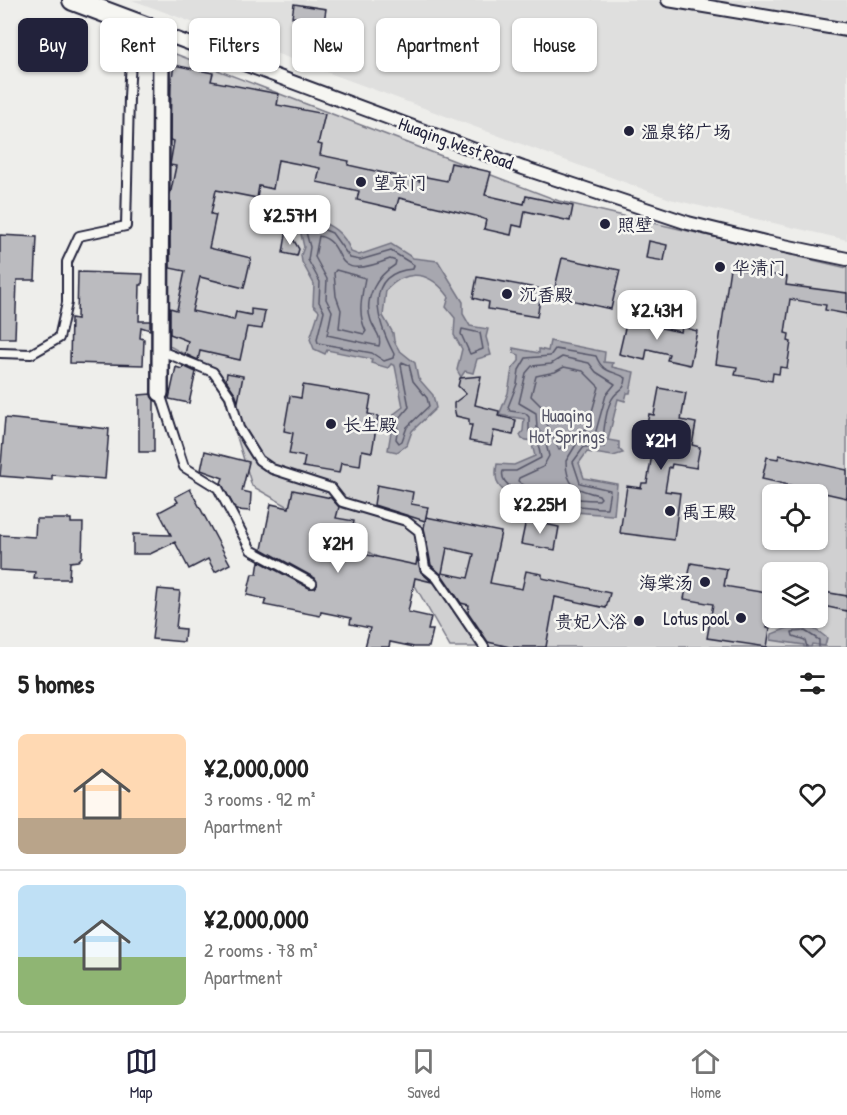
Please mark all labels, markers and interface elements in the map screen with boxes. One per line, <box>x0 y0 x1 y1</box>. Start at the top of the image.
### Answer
chip: Buy <box>18 18 88 72</box>
chip: Rent <box>100 18 177 72</box>
chip: Filters <box>189 18 280 72</box>
chip: New <box>292 18 364 72</box>
chip: Apartment <box>376 18 500 72</box>
chip: House <box>512 18 597 72</box>
street label: Huaqing West Road <box>395 111 517 175</box>
place label: 温泉铭广场 <box>641 119 731 144</box>
marker: 温泉铭广场 <box>622 124 636 138</box>
place label: 望京门 <box>373 170 427 195</box>
marker: 望京门 <box>354 175 368 189</box>
pin: ¥2.57M <box>241 195 339 246</box>
text: ¥2.57M <box>263 201 317 228</box>
place label: 照壁 <box>617 212 653 237</box>
marker: 照壁 <box>598 217 612 231</box>
place label: 华清门 <box>732 255 786 280</box>
marker: 华清门 <box>713 260 727 274</box>
place label: 沉香殿 <box>519 282 573 307</box>
marker: 沉香殿 <box>500 287 514 301</box>
pin: ¥2.43M <box>608 290 706 341</box>
text: ¥2.43M <box>631 296 683 323</box>
park label: Huaqing Hot Springs <box>529 403 605 449</box>
place label: 长生殿 <box>343 412 397 437</box>
marker: 长生殿 <box>324 417 338 431</box>
pin: ¥2M <box>632 420 690 471</box>
text: ¥2M <box>646 426 676 453</box>
pin: ¥2.25M <box>491 484 589 535</box>
map controls <box>762 484 828 628</box>
button: locate <box>762 484 828 550</box>
text: ¥2.25M <box>514 490 566 517</box>
place label: 禹王殿 <box>682 499 736 524</box>
marker: 禹王殿 <box>663 504 677 518</box>
pin: ¥2M <box>309 523 367 574</box>
text: ¥2M <box>323 529 353 556</box>
button: layers <box>762 562 828 628</box>
place label: 海棠汤 <box>639 570 693 595</box>
marker: 海棠汤 <box>698 575 712 589</box>
place label: Lotus pool <box>664 606 729 631</box>
place label: 贵妃入浴 <box>555 609 627 634</box>
marker: Lotus pool <box>734 611 748 625</box>
marker: 贵妃入浴 <box>632 614 646 628</box>
text: 5 homes <box>18 666 94 701</box>
icon: filters <box>796 667 829 700</box>
text: ¥2,000,000 <box>204 750 309 785</box>
icon: home <box>66 758 138 830</box>
icon: heart <box>796 778 829 811</box>
text: 3 rooms · 92 m² <box>204 785 315 812</box>
text: Apartment <box>204 812 282 839</box>
text: ¥2,000,000 <box>204 901 309 936</box>
icon: home <box>66 909 138 981</box>
icon: heart <box>796 929 829 962</box>
text: 2 rooms · 78 m² <box>204 936 318 963</box>
text: Apartment <box>204 963 282 990</box>
tab: Map <box>125 1045 158 1103</box>
tab: Saved <box>407 1045 440 1103</box>
tab: Home <box>689 1045 722 1103</box>

